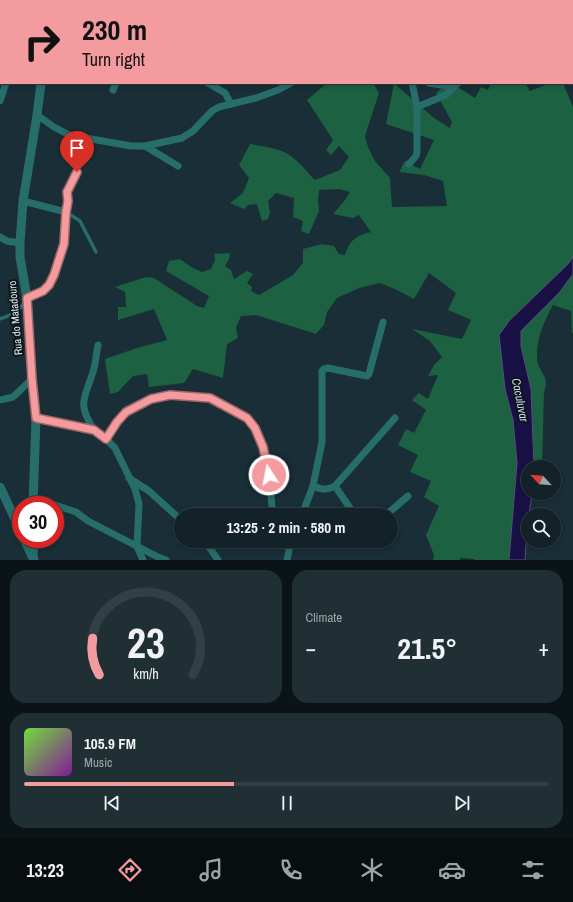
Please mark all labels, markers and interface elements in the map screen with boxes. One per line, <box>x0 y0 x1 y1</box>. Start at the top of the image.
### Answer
text: 230 m <box>82 11 147 49</box>
icon: right <box>16 16 68 68</box>
text: Turn right <box>82 47 145 72</box>
pin <box>60 131 94 172</box>
icon: arrive <box>66 137 88 159</box>
street label: Rua do Matadouro <box>5 280 25 356</box>
water label: Caculuvar <box>508 377 532 424</box>
position arrow <box>248 454 290 496</box>
north arrow <box>521 460 561 500</box>
map controls <box>521 460 561 548</box>
speed limit sign: 30 <box>12 496 64 548</box>
button: search <box>521 508 561 548</box>
text: 13:25 · 2 min · 580 m <box>227 517 345 538</box>
text: Climate <box>306 609 342 626</box>
text: 23 <box>127 614 165 670</box>
text: 21.5° <box>397 628 457 668</box>
text: − <box>306 633 316 663</box>
text: + <box>538 633 549 663</box>
text: km/h <box>133 663 158 682</box>
text: 105.9 FM <box>84 733 136 754</box>
text: Music <box>84 754 112 771</box>
icon: previous <box>101 792 123 814</box>
icon: pause <box>276 792 298 814</box>
icon: next <box>451 792 473 814</box>
icon: directions <box>116 856 144 884</box>
icon: music <box>197 856 225 884</box>
icon: phone <box>277 856 305 884</box>
icon: climate <box>358 856 386 884</box>
icon: car <box>438 856 466 884</box>
icon: filters <box>519 856 547 884</box>
text: 13:23 <box>26 858 64 883</box>

